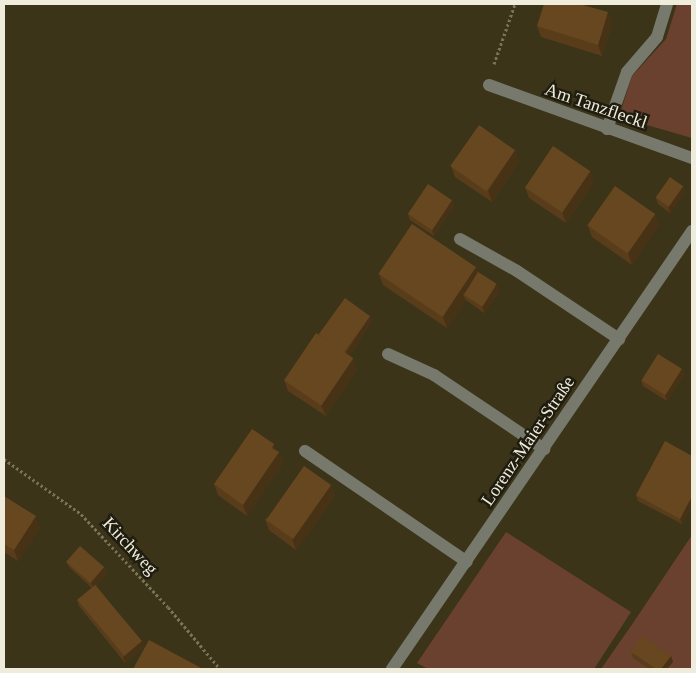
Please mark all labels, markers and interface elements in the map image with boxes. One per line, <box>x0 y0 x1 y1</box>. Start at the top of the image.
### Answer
street label: Am Tanzfleckl <box>542 78 650 134</box>
street label: Lorenz-Maier-Straße <box>477 372 579 510</box>
street label: Kirchweg <box>98 513 162 579</box>

